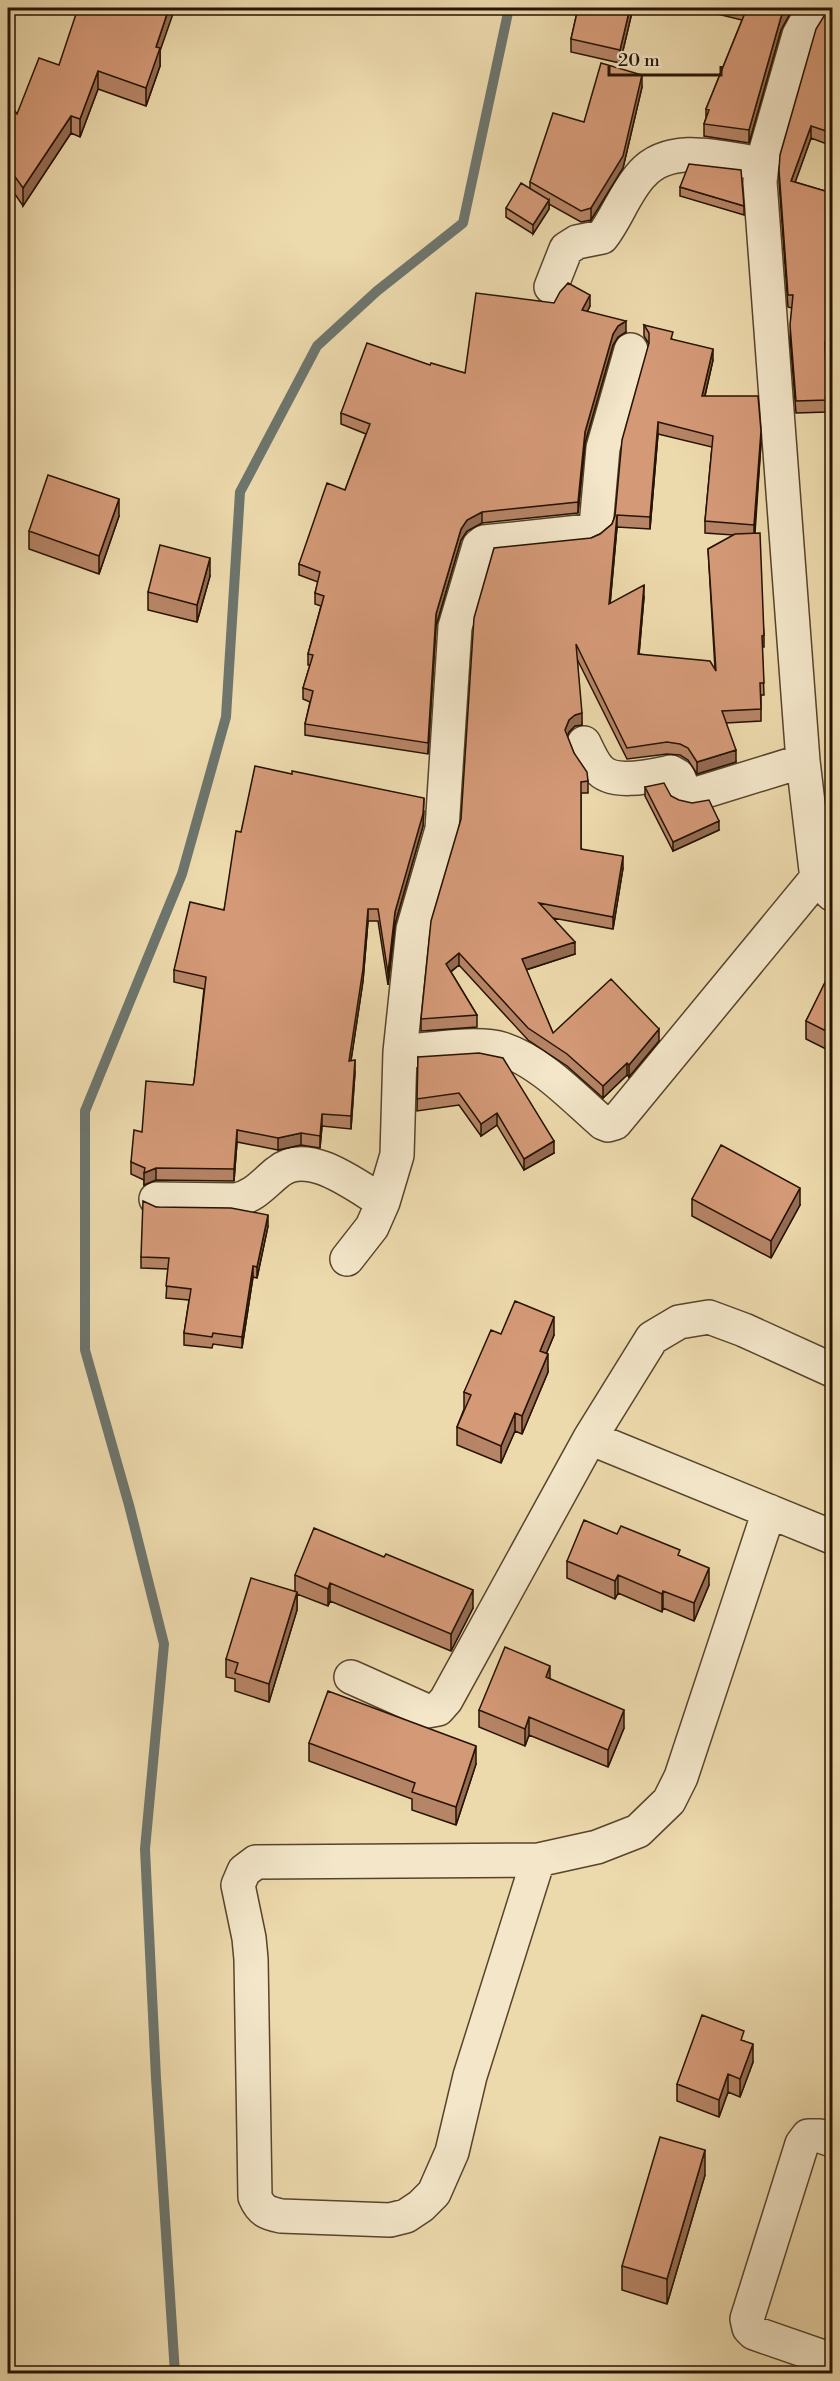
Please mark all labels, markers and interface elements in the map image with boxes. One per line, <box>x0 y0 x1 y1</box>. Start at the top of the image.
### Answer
scale bar <box>609 39 722 77</box>
text: 20 m <box>618 49 660 72</box>

